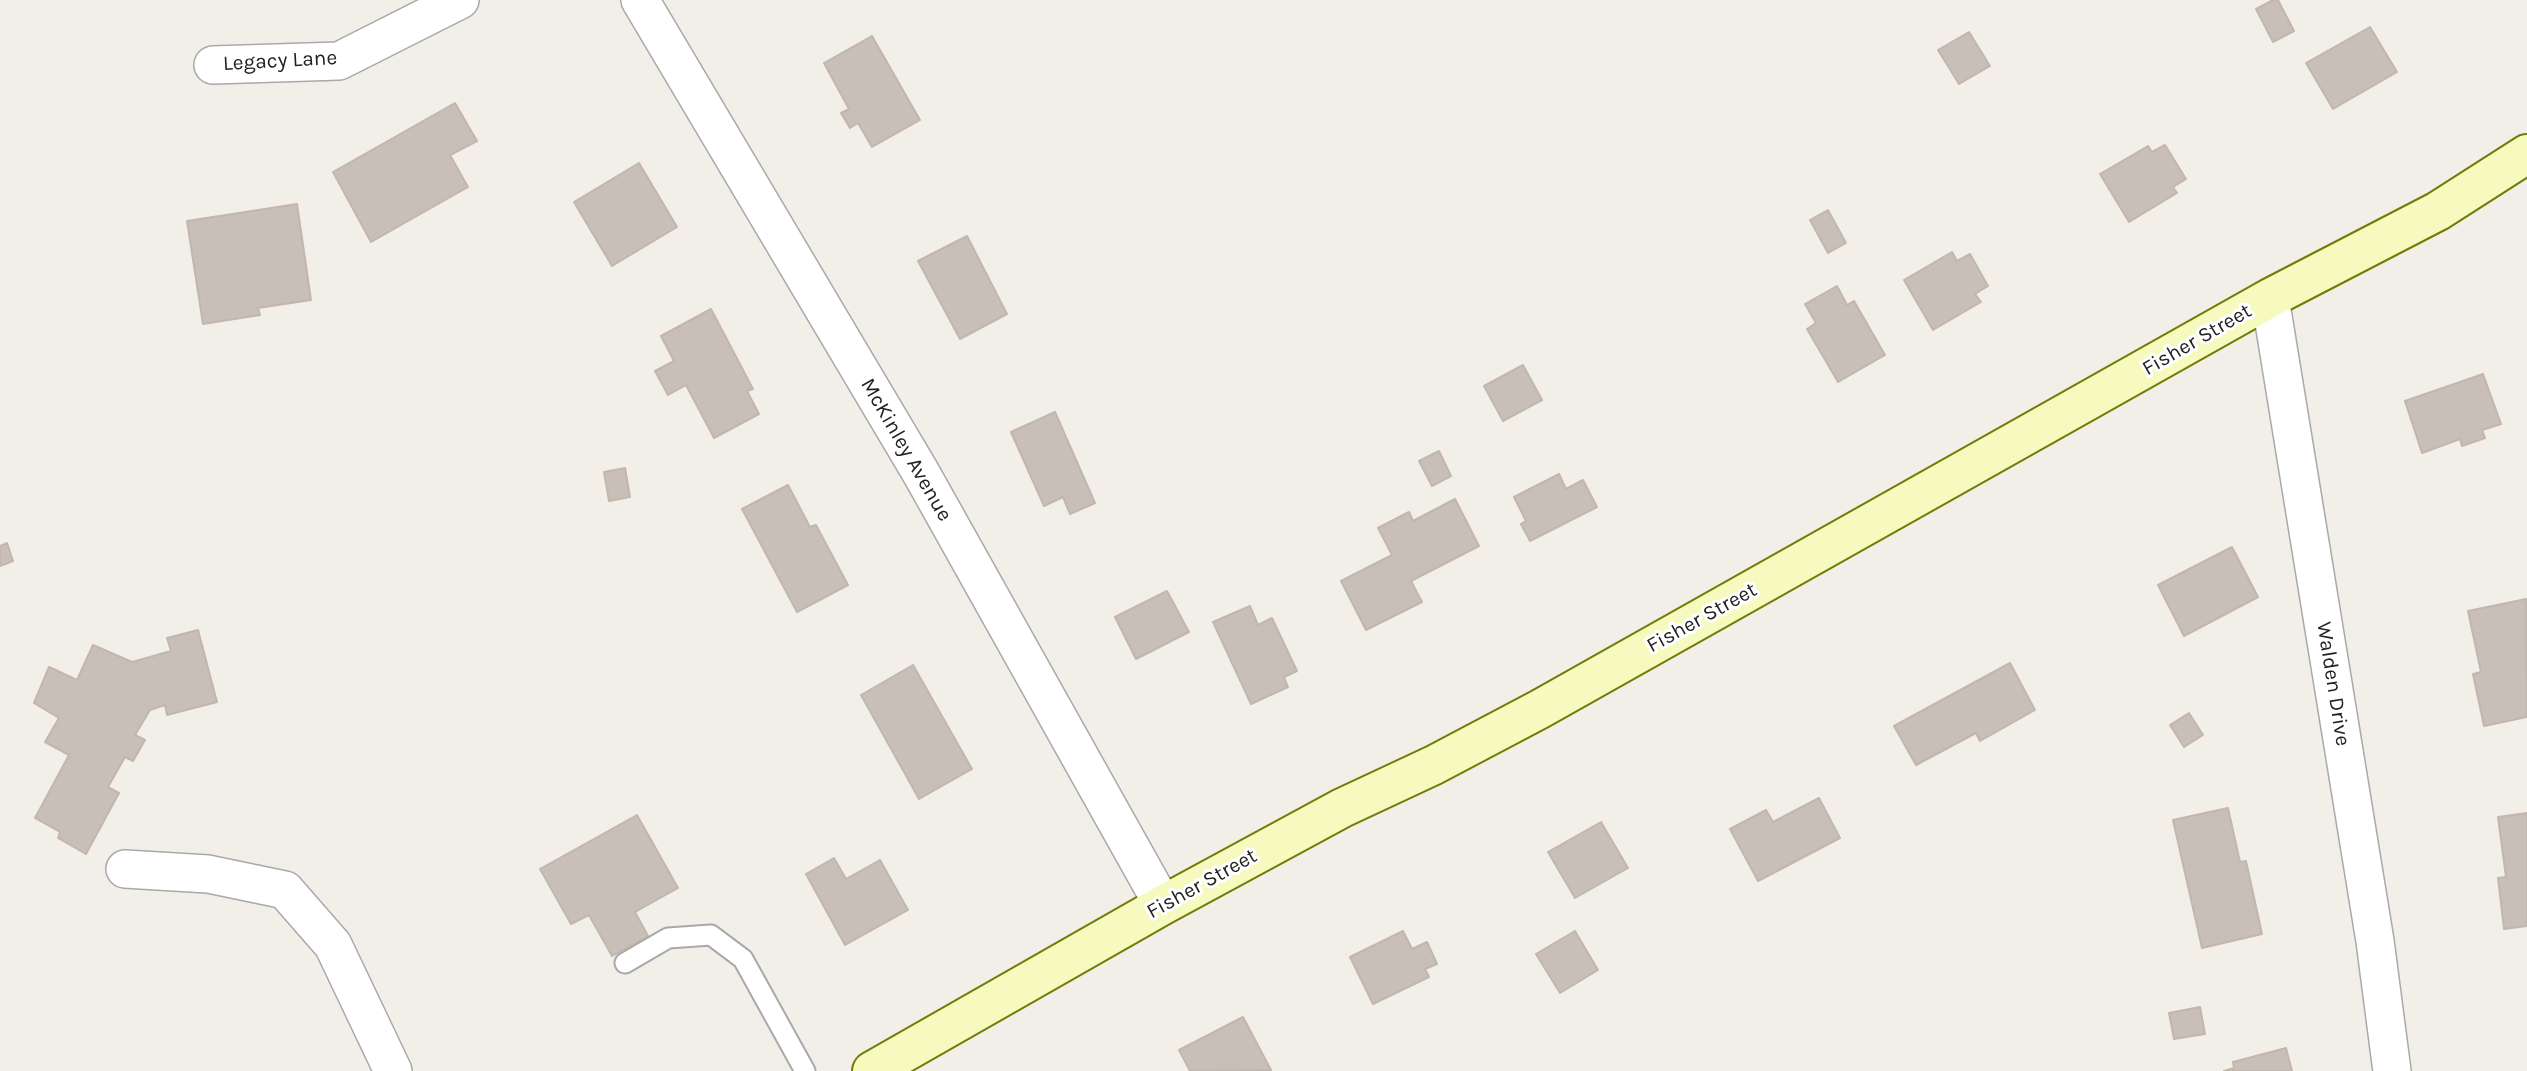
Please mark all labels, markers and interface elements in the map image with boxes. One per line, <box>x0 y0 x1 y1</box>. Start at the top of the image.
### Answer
street label: Legacy Lane <box>222 45 338 77</box>
street label: Fisher Street <box>2138 299 2256 381</box>
street label: McKinley Avenue <box>855 374 957 526</box>
street label: Fisher Street <box>1643 577 1761 659</box>
street label: Walden Drive <box>2311 620 2355 748</box>
street label: Fisher Street <box>1143 843 1261 925</box>

